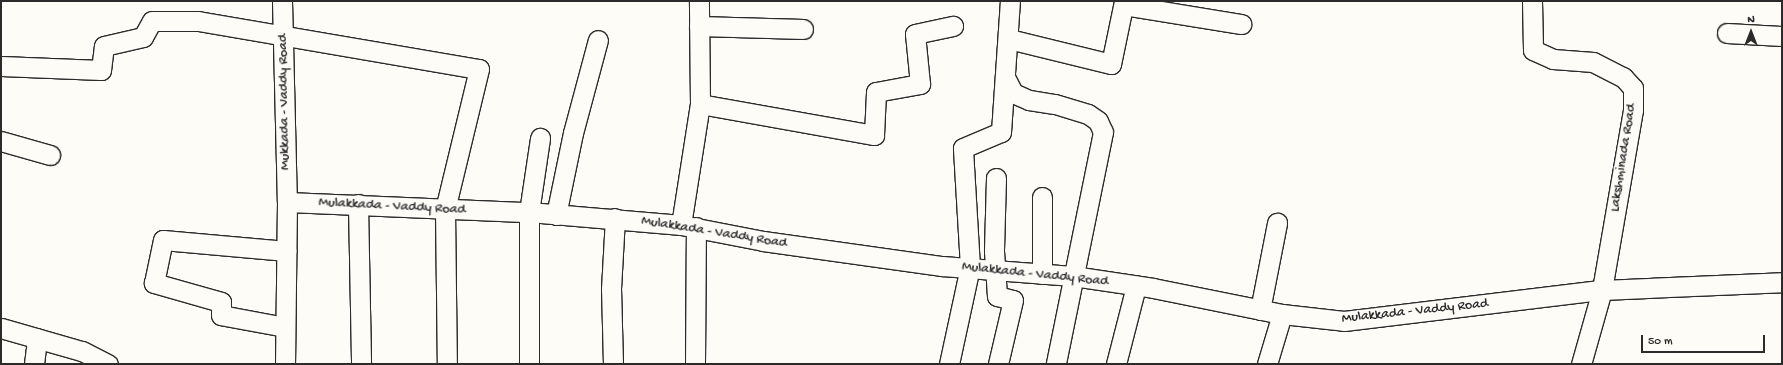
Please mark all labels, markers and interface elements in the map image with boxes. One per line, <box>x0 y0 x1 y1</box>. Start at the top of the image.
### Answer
north arrow <box>1731 12 1771 52</box>
text: N <box>1747 14 1755 26</box>
street label: Mukkada - Vaddy Road <box>275 34 295 170</box>
street label: Lakshminada Road <box>1607 103 1641 213</box>
street label: Mulakkada - Vaddy Road <box>318 195 466 219</box>
street label: Mulakkada - Vaddy Road <box>640 213 788 253</box>
street label: Mulakkada - Vaddy Road <box>961 259 1109 291</box>
street label: Mulakkada - Vaddy Road <box>1341 296 1489 328</box>
scale bar <box>1643 327 1767 353</box>
text: 50 m <box>1648 335 1673 349</box>

